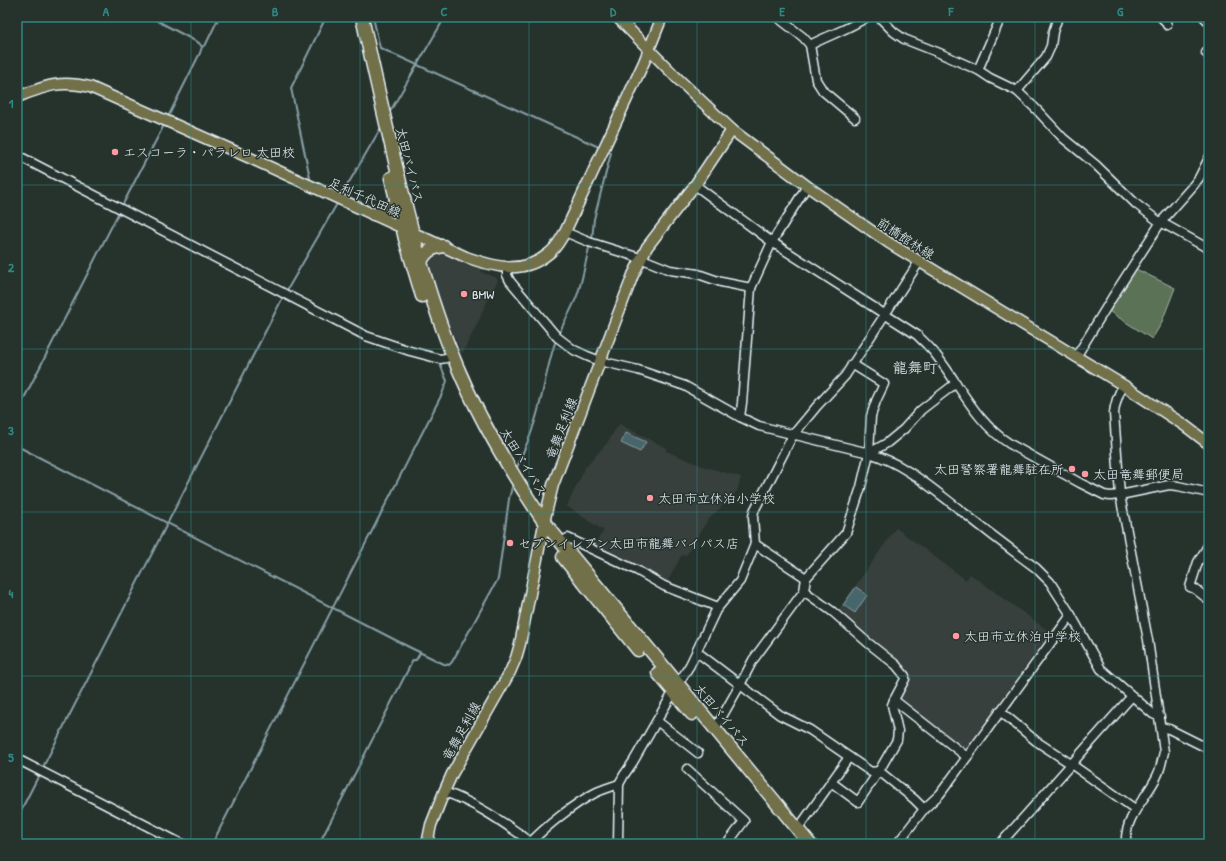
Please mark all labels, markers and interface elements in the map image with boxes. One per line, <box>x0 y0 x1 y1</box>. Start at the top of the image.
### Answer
text: A <box>103 2 110 20</box>
text: B <box>272 2 279 20</box>
text: C <box>440 2 448 20</box>
text: D <box>610 2 617 20</box>
text: E <box>779 2 785 20</box>
text: F <box>948 2 955 20</box>
text: G <box>1117 2 1124 20</box>
text: 1 <box>9 94 14 112</box>
street label: 太田バイパス <box>392 125 428 205</box>
place label: エスコーラ・パラレロ 太田校 <box>123 143 295 161</box>
marker: エスコーラ・パラレロ 太田校 <box>110 147 120 157</box>
street label: 足利千代田線 <box>326 173 405 221</box>
street label: 前橋館林線 <box>874 213 939 264</box>
text: 2 <box>8 258 15 276</box>
place label: BMW <box>472 285 494 303</box>
marker: BMW <box>459 289 469 299</box>
district label: 龍舞町 <box>892 357 938 378</box>
street label: 竜舞足利線 <box>541 394 581 462</box>
text: 3 <box>8 421 14 439</box>
street label: 太田バイパス <box>496 424 552 500</box>
place label: 太田警察署龍舞駐在所 <box>934 460 1064 478</box>
marker: 太田警察署龍舞駐在所 <box>1067 464 1077 474</box>
place label: 太田竜舞郵便局 <box>1093 465 1184 483</box>
marker: 太田竜舞郵便局 <box>1080 469 1090 479</box>
place label: 太田市立休泊小学校 <box>658 489 775 507</box>
marker: 太田市立休泊小学校 <box>645 493 655 503</box>
place label: セブンイレブン太田市龍舞バイパス店 <box>518 534 739 552</box>
marker: セブンイレブン太田市龍舞バイパス店 <box>505 538 515 548</box>
text: 4 <box>9 584 14 602</box>
place label: 太田市立休泊中学校 <box>964 627 1081 645</box>
marker: 太田市立休泊中学校 <box>951 631 961 641</box>
street label: 太田バイパス <box>690 679 754 751</box>
street label: 竜舞足利線 <box>437 697 485 764</box>
text: 5 <box>8 748 14 766</box>

